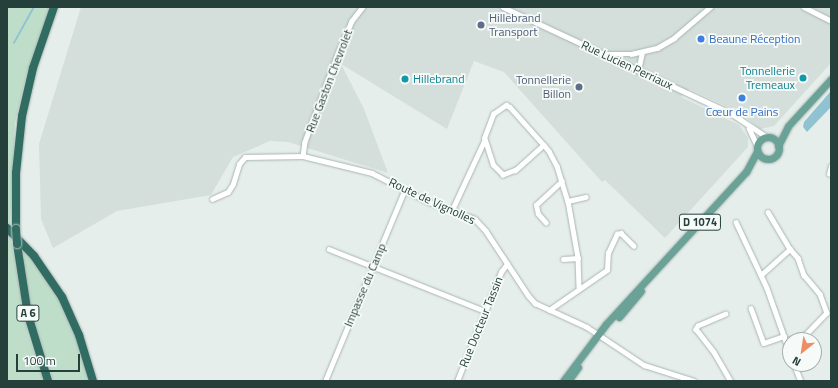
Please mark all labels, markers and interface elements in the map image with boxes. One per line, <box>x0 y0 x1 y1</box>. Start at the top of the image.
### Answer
place label: Hillebrand Transport <box>489 11 541 39</box>
marker: Hillebrand Transport <box>476 20 486 30</box>
street label: Rue Gaston Chevrolet <box>303 27 355 135</box>
place label: Beaune Réception <box>709 32 800 46</box>
marker: Beaune Réception <box>696 34 706 44</box>
street label: Rue Lucien Perriaux <box>579 37 675 93</box>
place label: Tonnellerie Tremeaux <box>740 64 795 92</box>
place label: Hillebrand <box>413 72 465 86</box>
place label: Tonnellerie Billon <box>516 73 571 101</box>
marker: Tonnellerie Tremeaux <box>798 73 808 83</box>
marker: Hillebrand <box>400 74 410 84</box>
marker: Tonnellerie Billon <box>574 82 584 92</box>
marker: Cœur de Pains <box>737 93 747 103</box>
place label: Cœur de Pains <box>706 105 778 119</box>
street label: Route de Vignolles <box>386 175 478 227</box>
road number: D 1074 <box>678 213 722 231</box>
street label: Impasse du Camp <box>341 241 389 329</box>
street label: Rue Docteur Tassin <box>456 274 506 370</box>
road number: A 6 <box>16 304 40 322</box>
north arrow <box>782 332 822 372</box>
scale bar <box>18 346 82 372</box>
text: 100 m <box>23 351 56 370</box>
text: N <box>789 353 804 370</box>

